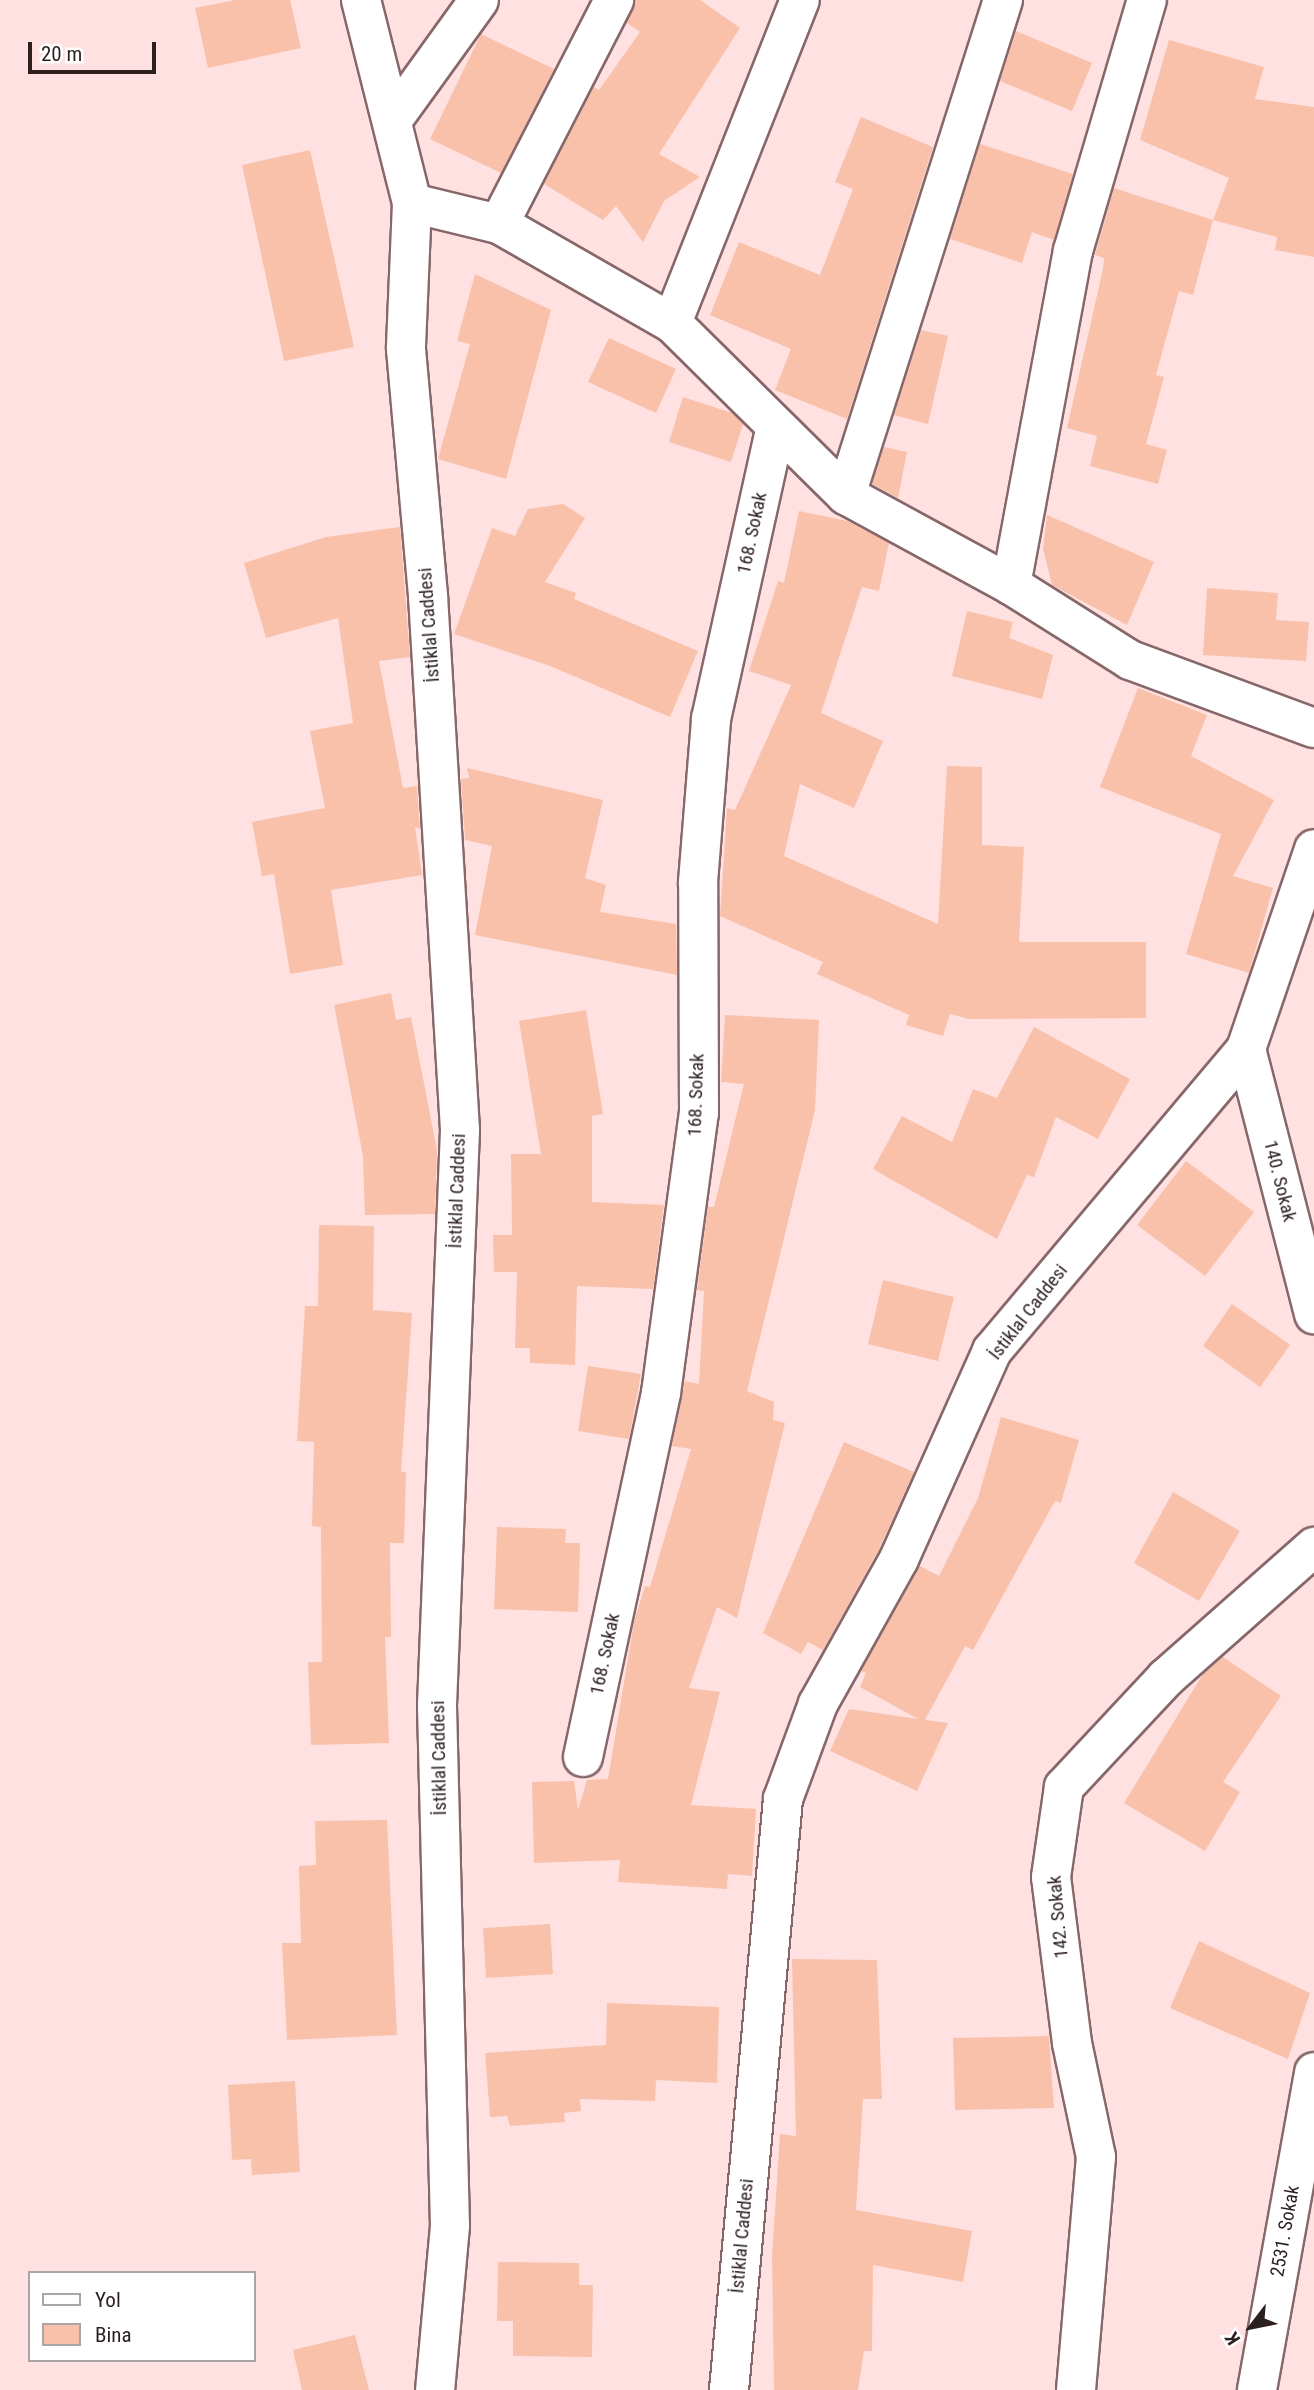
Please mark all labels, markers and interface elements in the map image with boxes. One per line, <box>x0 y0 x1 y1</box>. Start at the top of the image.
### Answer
scale bar <box>32 28 159 72</box>
text: 20 m <box>41 42 82 66</box>
street label: 168. Sokak <box>732 490 772 576</box>
street label: İstiklal Caddesi <box>414 567 444 683</box>
street label: 168. Sokak <box>683 1053 709 1137</box>
street label: İstiklal Caddesi <box>444 1133 470 1249</box>
street label: 140. Sokak <box>1259 1138 1301 1224</box>
street label: İstiklal Caddesi <box>984 1260 1072 1364</box>
street label: 168. Sokak <box>585 1611 625 1697</box>
street label: İstiklal Caddesi <box>427 1700 451 1816</box>
street label: 142. Sokak <box>1043 1875 1073 1959</box>
street label: İstiklal Caddesi <box>726 2178 758 2294</box>
street label: 2531. Sokak <box>1266 2183 1304 2279</box>
legend <box>28 2271 256 2362</box>
text: Yol <box>95 2288 121 2312</box>
north arrow <box>1216 2292 1286 2362</box>
text: Bina <box>95 2323 132 2347</box>
text: K <box>1220 2328 1245 2349</box>

